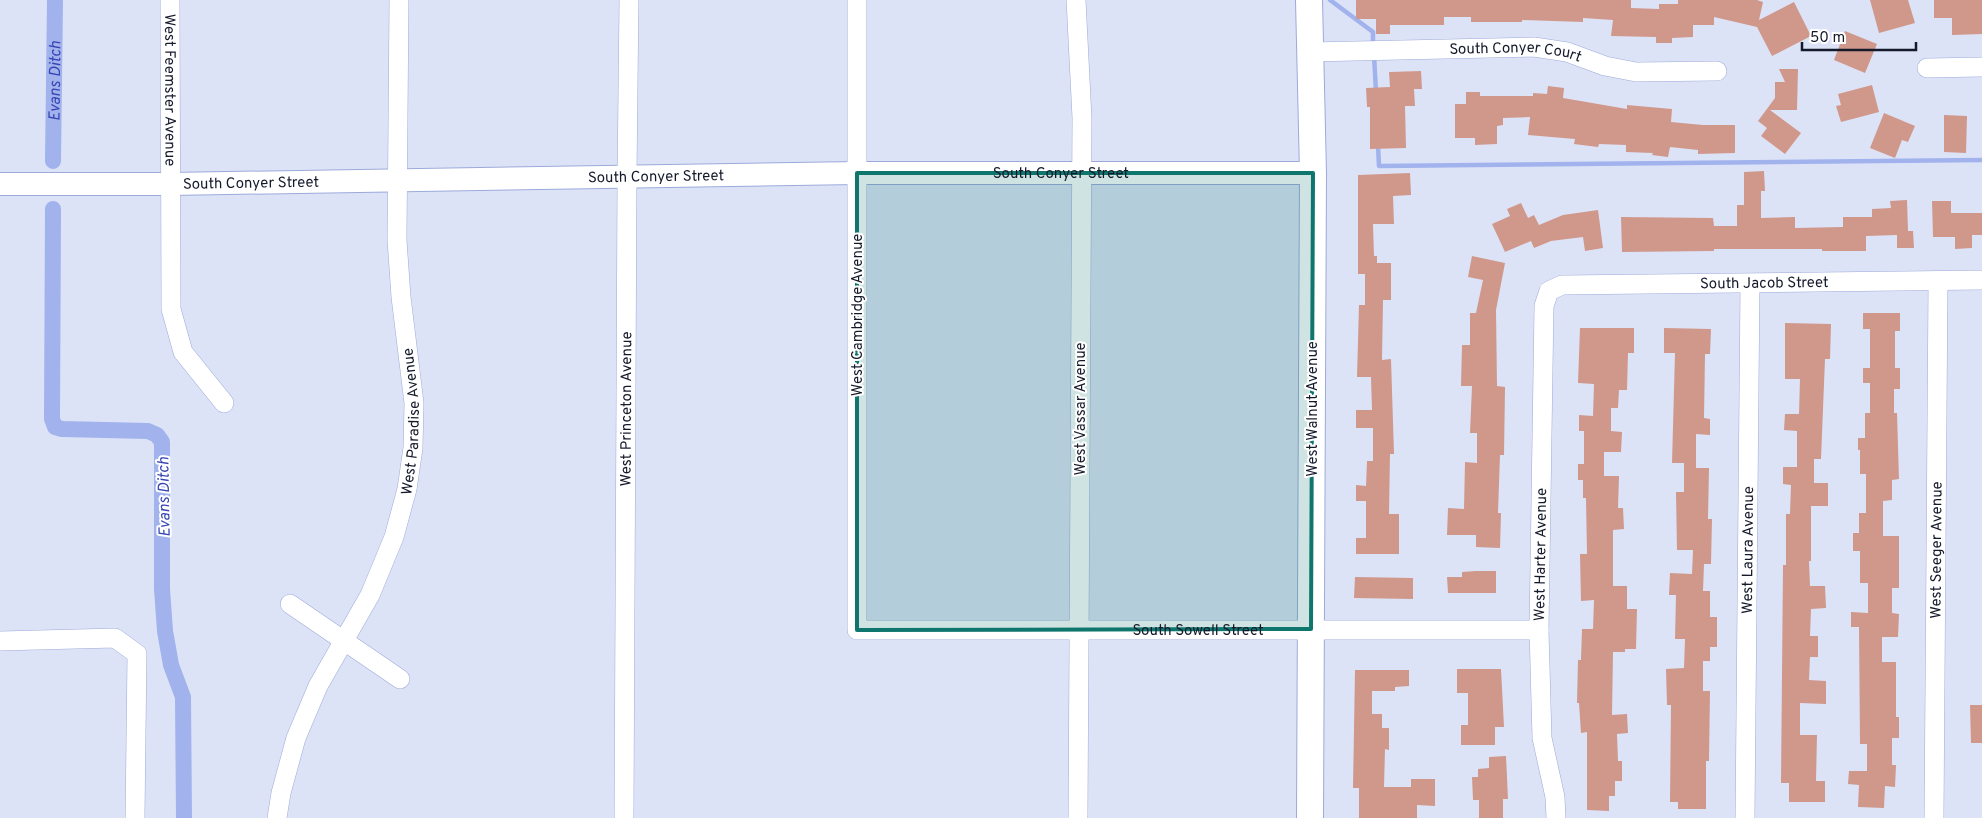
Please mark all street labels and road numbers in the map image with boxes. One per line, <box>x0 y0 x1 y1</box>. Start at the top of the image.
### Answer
street label: West Feemster Avenue <box>159 14 179 166</box>
street label: South Conyer Court <box>1449 39 1584 68</box>
street label: South Conyer Street <box>993 165 1129 184</box>
street label: South Conyer Street <box>588 167 724 188</box>
street label: South Conyer Street <box>183 174 319 195</box>
street label: West Cambridge Avenue <box>849 234 868 396</box>
street label: South Jacob Street <box>1700 274 1829 294</box>
street label: West Princeton Avenue <box>618 331 637 487</box>
street label: West Walnut Avenue <box>1304 341 1323 477</box>
street label: West Vassar Avenue <box>1072 342 1091 476</box>
street label: West Paradise Avenue <box>398 347 425 496</box>
street label: West Seeger Avenue <box>1927 481 1948 619</box>
street label: West Laura Avenue <box>1739 486 1759 614</box>
street label: West Harter Avenue <box>1531 488 1552 621</box>
street label: South Sowell Street <box>1132 622 1264 641</box>

